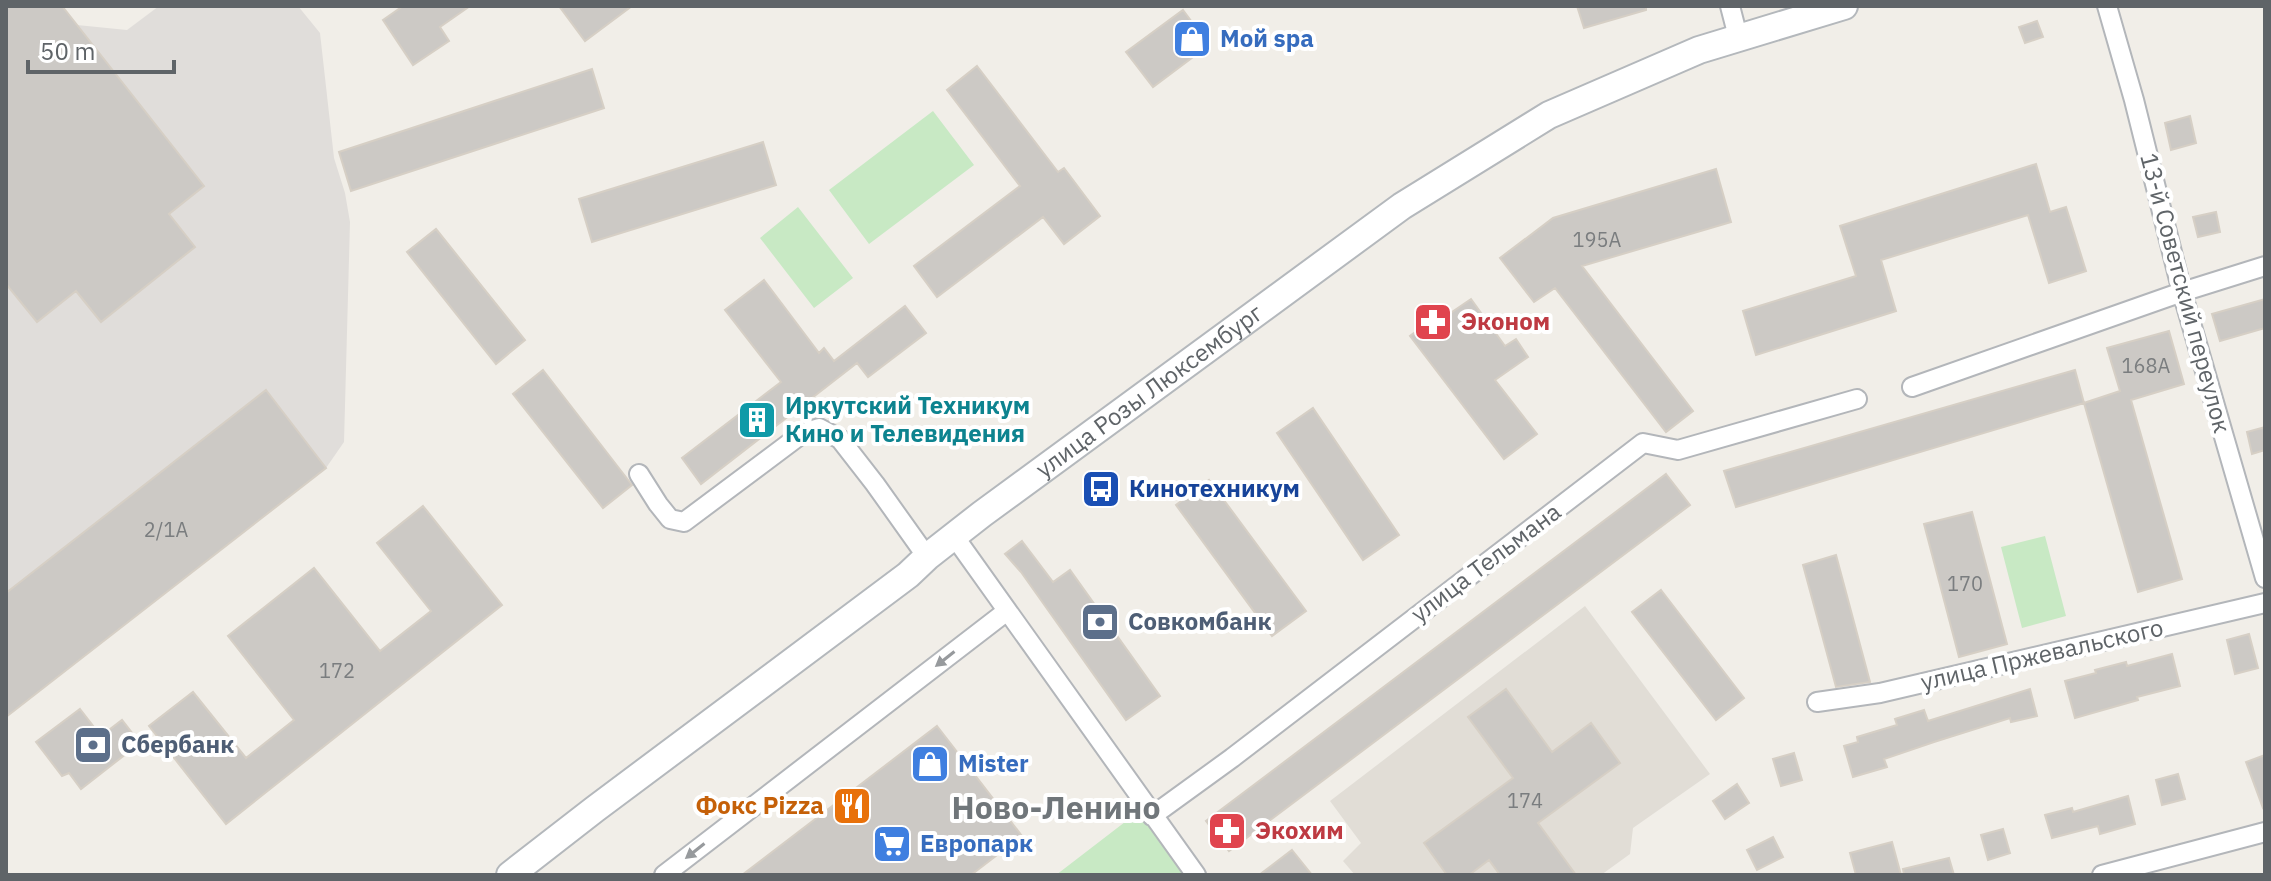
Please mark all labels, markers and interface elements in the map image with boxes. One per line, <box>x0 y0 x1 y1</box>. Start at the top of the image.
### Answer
shop icon: Мой spa <box>1171 18 1213 60</box>
place label: Мой spa <box>1220 22 1314 54</box>
scale bar <box>28 24 174 74</box>
text: 50 m <box>40 35 95 67</box>
street label: 13-й Советский переулок <box>2133 149 2239 436</box>
house number: 195А <box>1573 226 1622 253</box>
street label: улица Розы Люксембург <box>1029 296 1269 484</box>
pharmacy icon: Эконом <box>1412 301 1454 343</box>
place label: Эконом <box>1461 305 1550 337</box>
house number: 168А <box>2122 352 2171 379</box>
place label: Иркутский Техникум Кино и Телевидения <box>785 389 1030 449</box>
building icon: Иркутский Техникум Кино и Телевидения <box>736 399 778 441</box>
bus stop icon: Кинотехникум <box>1080 468 1122 510</box>
place label: Кинотехникум <box>1129 472 1300 504</box>
street label: улица Тельмана <box>1404 495 1567 629</box>
house number: 2/1А <box>144 516 188 543</box>
house number: 170 <box>1947 570 1983 597</box>
bank icon: Совкомбанк <box>1079 601 1121 643</box>
place label: Совкомбанк <box>1128 605 1272 637</box>
street label: улица Пржевальского <box>1917 611 2166 697</box>
one-way arrow <box>935 650 955 666</box>
house number: 172 <box>319 657 355 684</box>
bank icon: Сбербанк <box>72 724 114 766</box>
place label: Сбербанк <box>121 728 234 760</box>
shop icon: Mister <box>909 743 951 785</box>
place label: Mister <box>958 747 1029 779</box>
restaurant icon: Фокс Pizza <box>831 785 873 827</box>
district label: Ново-Ленино <box>952 786 1160 828</box>
house number: 174 <box>1507 787 1543 814</box>
place label: Фокс Pizza <box>696 789 824 821</box>
pharmacy icon: Экохим <box>1206 810 1248 852</box>
place label: Экохим <box>1255 814 1344 846</box>
supermarket icon: Европарк <box>871 823 913 865</box>
place label: Европарк <box>920 827 1033 859</box>
one-way arrow <box>685 843 705 859</box>

